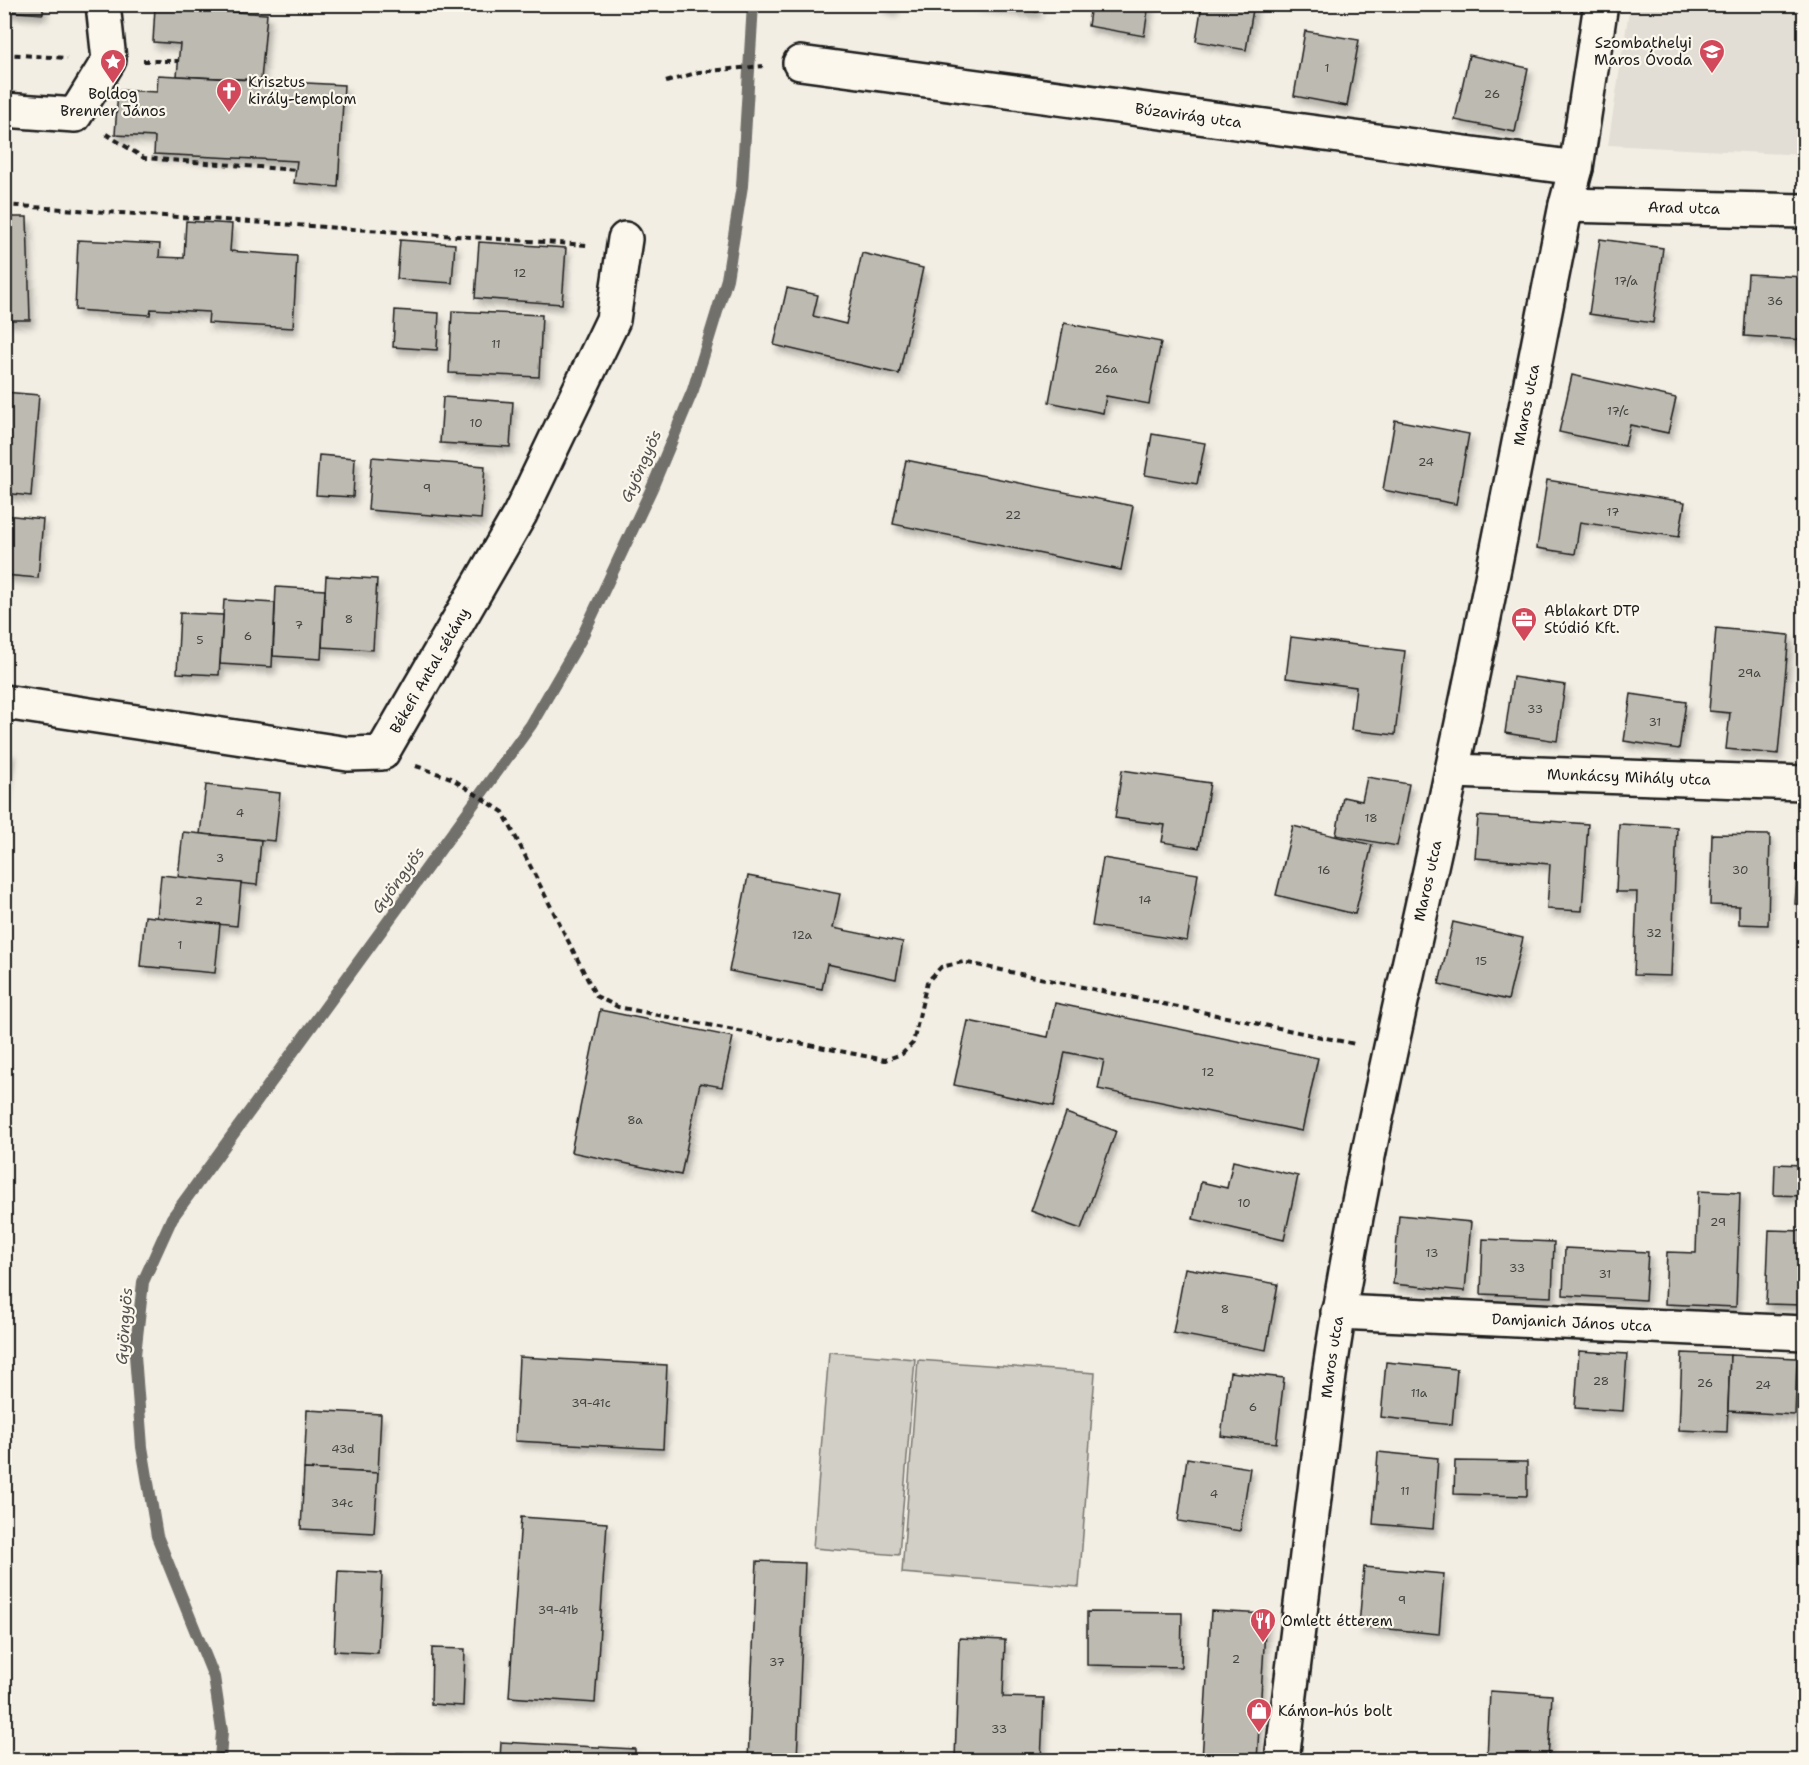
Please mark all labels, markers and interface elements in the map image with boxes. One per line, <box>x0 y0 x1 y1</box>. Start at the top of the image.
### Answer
place label: Szombathelyi Maros Óvoda <box>1594 33 1693 70</box>
school or university icon: Szombathelyi Maros Óvoda <box>1697 37 1727 75</box>
place icon: Boldog Brenner János <box>98 47 128 85</box>
house number: 1 <box>1324 60 1330 76</box>
place label: Krisztus király-templom <box>248 72 356 109</box>
church icon: Krisztus király-templom <box>214 76 244 114</box>
place label: Boldog Brenner János <box>60 84 166 121</box>
house number: 26 <box>1484 86 1500 102</box>
street label: Búzavirág utca <box>1134 98 1244 133</box>
street label: Arad utca <box>1648 197 1721 219</box>
house number: 12 <box>514 265 526 281</box>
house number: 17/a <box>1614 273 1638 289</box>
house number: 36 <box>1767 293 1783 309</box>
house number: 11 <box>491 336 501 352</box>
house number: 26a <box>1094 361 1118 377</box>
street label: Maros utca <box>1509 362 1544 447</box>
house number: 17/c <box>1607 403 1629 419</box>
house number: 10 <box>469 415 483 431</box>
water label: Gyöngyös <box>616 426 666 506</box>
house number: 24 <box>1418 454 1434 470</box>
house number: 9 <box>423 480 431 496</box>
house number: 17 <box>1607 504 1619 520</box>
house number: 22 <box>1005 507 1021 523</box>
place label: Ablakart DTP Stúdió Kft. <box>1544 601 1640 638</box>
street label: Békefi Antal sétány <box>385 604 474 737</box>
office icon: Ablakart DTP Stúdió Kft. <box>1509 605 1539 643</box>
house number: 8 <box>345 611 353 627</box>
house number: 7 <box>295 617 303 633</box>
house number: 6 <box>244 628 252 644</box>
house number: 5 <box>196 632 204 648</box>
house number: 29a <box>1737 665 1761 681</box>
house number: 33 <box>1527 701 1543 717</box>
house number: 31 <box>1649 714 1661 730</box>
street label: Munkácsy Mihály utca <box>1547 764 1712 790</box>
house number: 4 <box>236 805 244 821</box>
house number: 18 <box>1364 810 1378 826</box>
street label: Maros utca <box>1409 838 1447 923</box>
water label: Gyöngyös <box>367 843 429 917</box>
house number: 3 <box>216 850 224 866</box>
house number: 16 <box>1317 862 1331 878</box>
house number: 30 <box>1732 862 1748 878</box>
house number: 14 <box>1139 892 1151 908</box>
house number: 2 <box>195 893 203 909</box>
house number: 32 <box>1646 925 1662 941</box>
house number: 12a <box>792 927 812 943</box>
house number: 1 <box>177 937 183 953</box>
house number: 15 <box>1475 953 1487 969</box>
house number: 12 <box>1202 1064 1214 1080</box>
house number: 8a <box>627 1112 643 1128</box>
house number: 10 <box>1237 1195 1251 1211</box>
house number: 29 <box>1710 1214 1726 1230</box>
house number: 13 <box>1426 1245 1438 1261</box>
house number: 33 <box>1509 1260 1525 1276</box>
house number: 31 <box>1599 1266 1611 1282</box>
water label: Gyöngyös <box>111 1287 137 1365</box>
house number: 8 <box>1221 1301 1229 1317</box>
street label: Damjanich János utca <box>1491 1309 1653 1336</box>
street label: Maros utca <box>1316 1314 1348 1399</box>
house number: 28 <box>1593 1373 1609 1389</box>
house number: 26 <box>1697 1375 1713 1391</box>
house number: 24 <box>1755 1377 1771 1393</box>
house number: 11a <box>1411 1385 1428 1401</box>
house number: 39-41c <box>571 1395 611 1411</box>
house number: 6 <box>1249 1399 1257 1415</box>
house number: 43d <box>331 1441 355 1457</box>
house number: 11 <box>1400 1483 1410 1499</box>
house number: 4 <box>1210 1486 1218 1502</box>
house number: 34c <box>331 1495 353 1511</box>
house number: 9 <box>1398 1592 1406 1608</box>
house number: 39-41b <box>538 1602 578 1618</box>
restaurant icon: Omlett étterem <box>1248 1606 1278 1644</box>
place label: Omlett étterem <box>1282 1611 1393 1631</box>
house number: 2 <box>1232 1651 1240 1667</box>
house number: 37 <box>769 1654 785 1670</box>
shop icon: Kámon-hús bolt <box>1244 1696 1274 1734</box>
place label: Kámon-hús bolt <box>1278 1701 1392 1721</box>
house number: 33 <box>991 1721 1007 1737</box>

